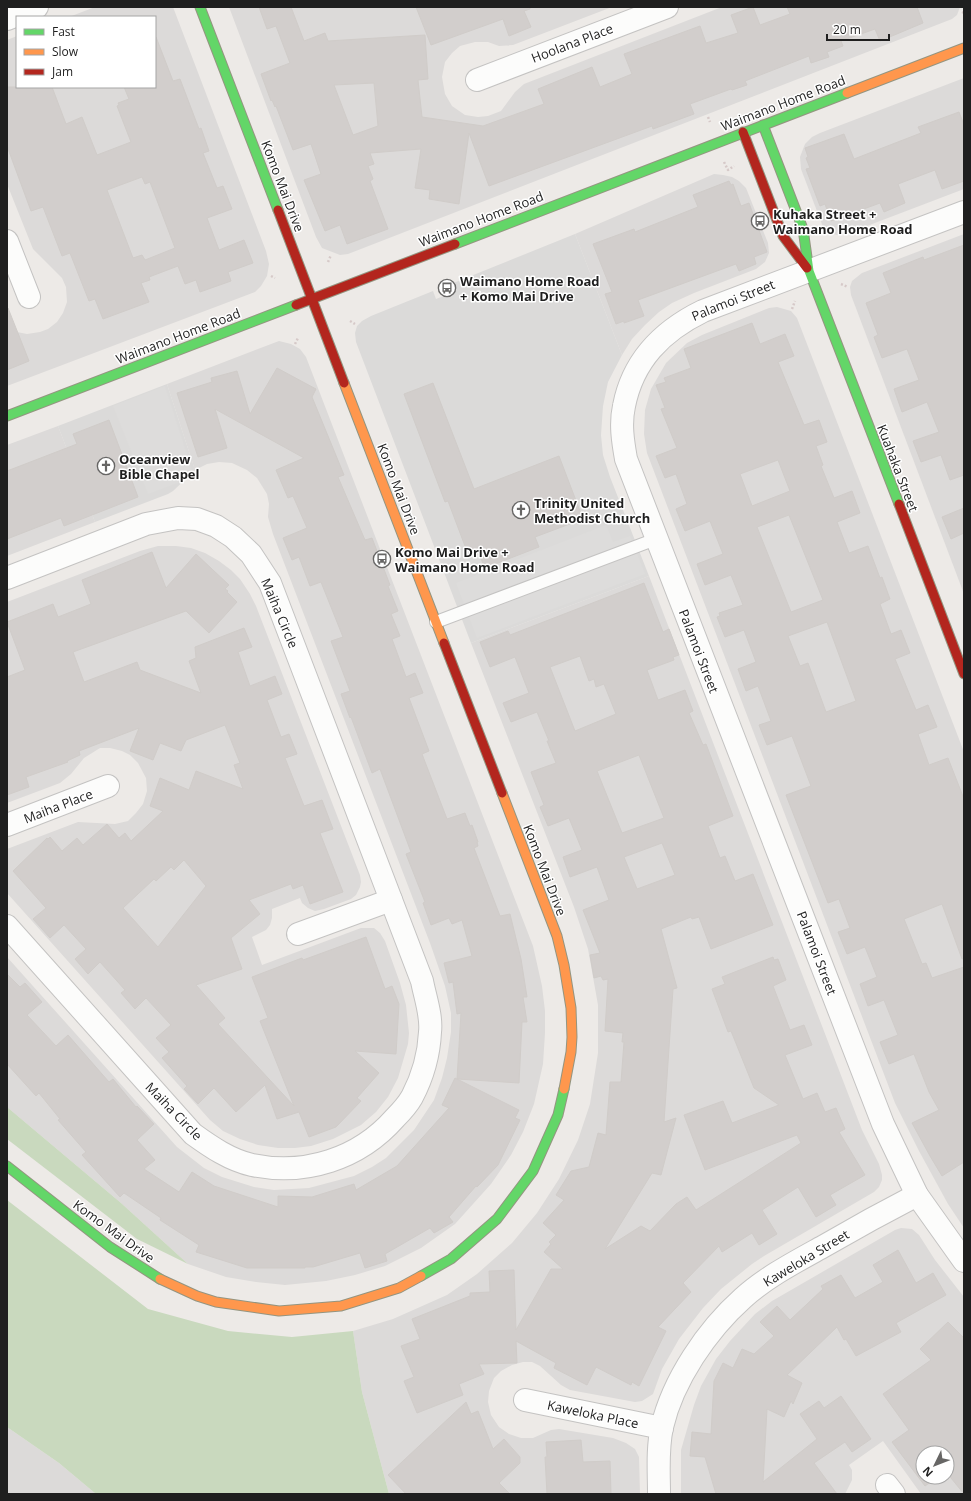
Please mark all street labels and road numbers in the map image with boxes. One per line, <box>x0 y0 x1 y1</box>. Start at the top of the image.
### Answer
street label: Hoolana Place <box>529 19 615 67</box>
street label: Waimano Home Road <box>718 71 848 135</box>
street label: Komo Mai Drive <box>257 138 309 234</box>
street label: Waimano Home Road <box>416 187 546 251</box>
street label: Palamoi Street <box>689 275 778 325</box>
street label: Waimano Home Road <box>113 304 243 368</box>
street label: Kuahaka Street <box>873 422 923 515</box>
street label: Komo Mai Drive <box>373 441 425 537</box>
street label: Maiha Circle <box>257 575 303 651</box>
street label: Palamoi Street <box>675 607 723 696</box>
street label: Maiha Place <box>21 785 95 827</box>
street label: Komo Mai Drive <box>519 822 571 918</box>
street label: Palamoi Street <box>793 909 841 998</box>
street label: Maiha Circle <box>142 1078 206 1144</box>
street label: Komo Mai Drive <box>70 1195 158 1267</box>
street label: Kaweloka Street <box>760 1225 853 1291</box>
street label: Kaweloka Place <box>546 1396 640 1432</box>

